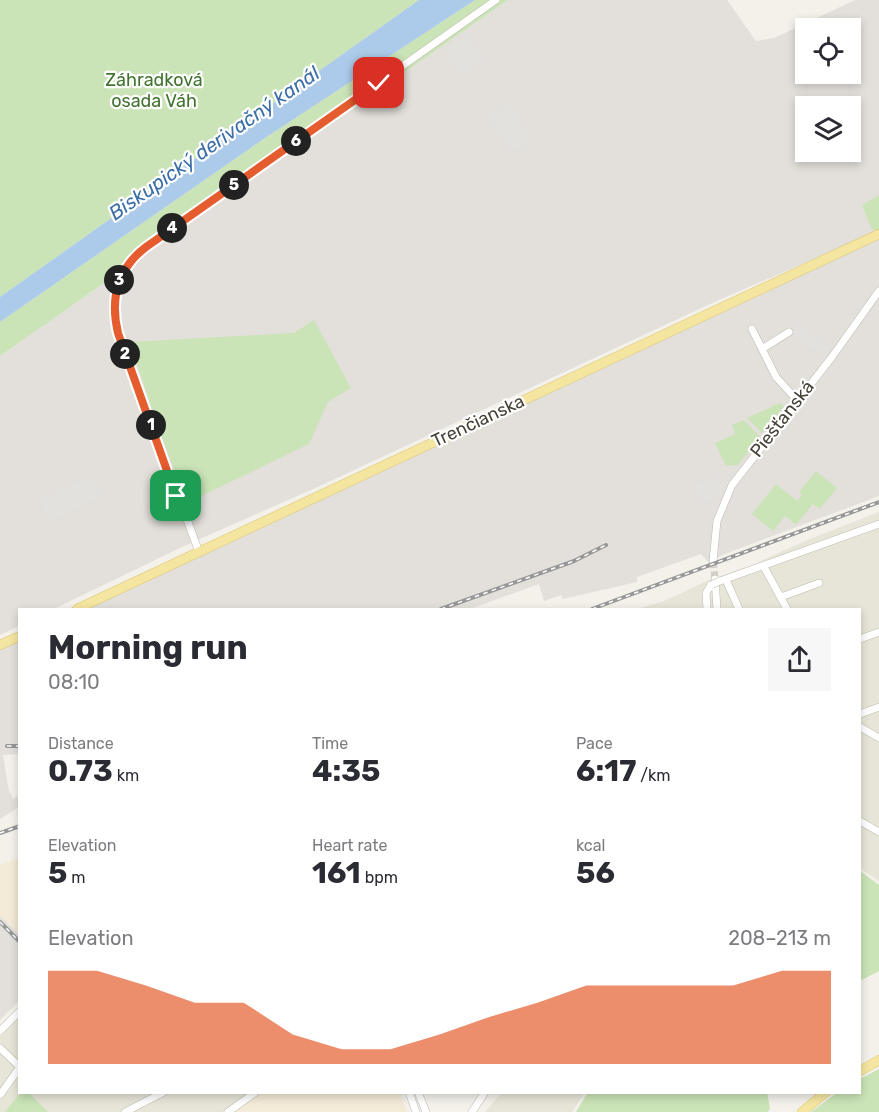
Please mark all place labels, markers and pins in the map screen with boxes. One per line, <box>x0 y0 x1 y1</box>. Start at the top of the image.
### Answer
pin <box>353 57 404 108</box>
pin: 6 <box>281 126 311 156</box>
pin: 5 <box>219 170 249 200</box>
pin: 4 <box>157 213 187 243</box>
pin: 3 <box>104 265 134 295</box>
pin: 2 <box>110 339 140 369</box>
pin: 1 <box>136 410 166 440</box>
pin <box>150 470 201 521</box>

